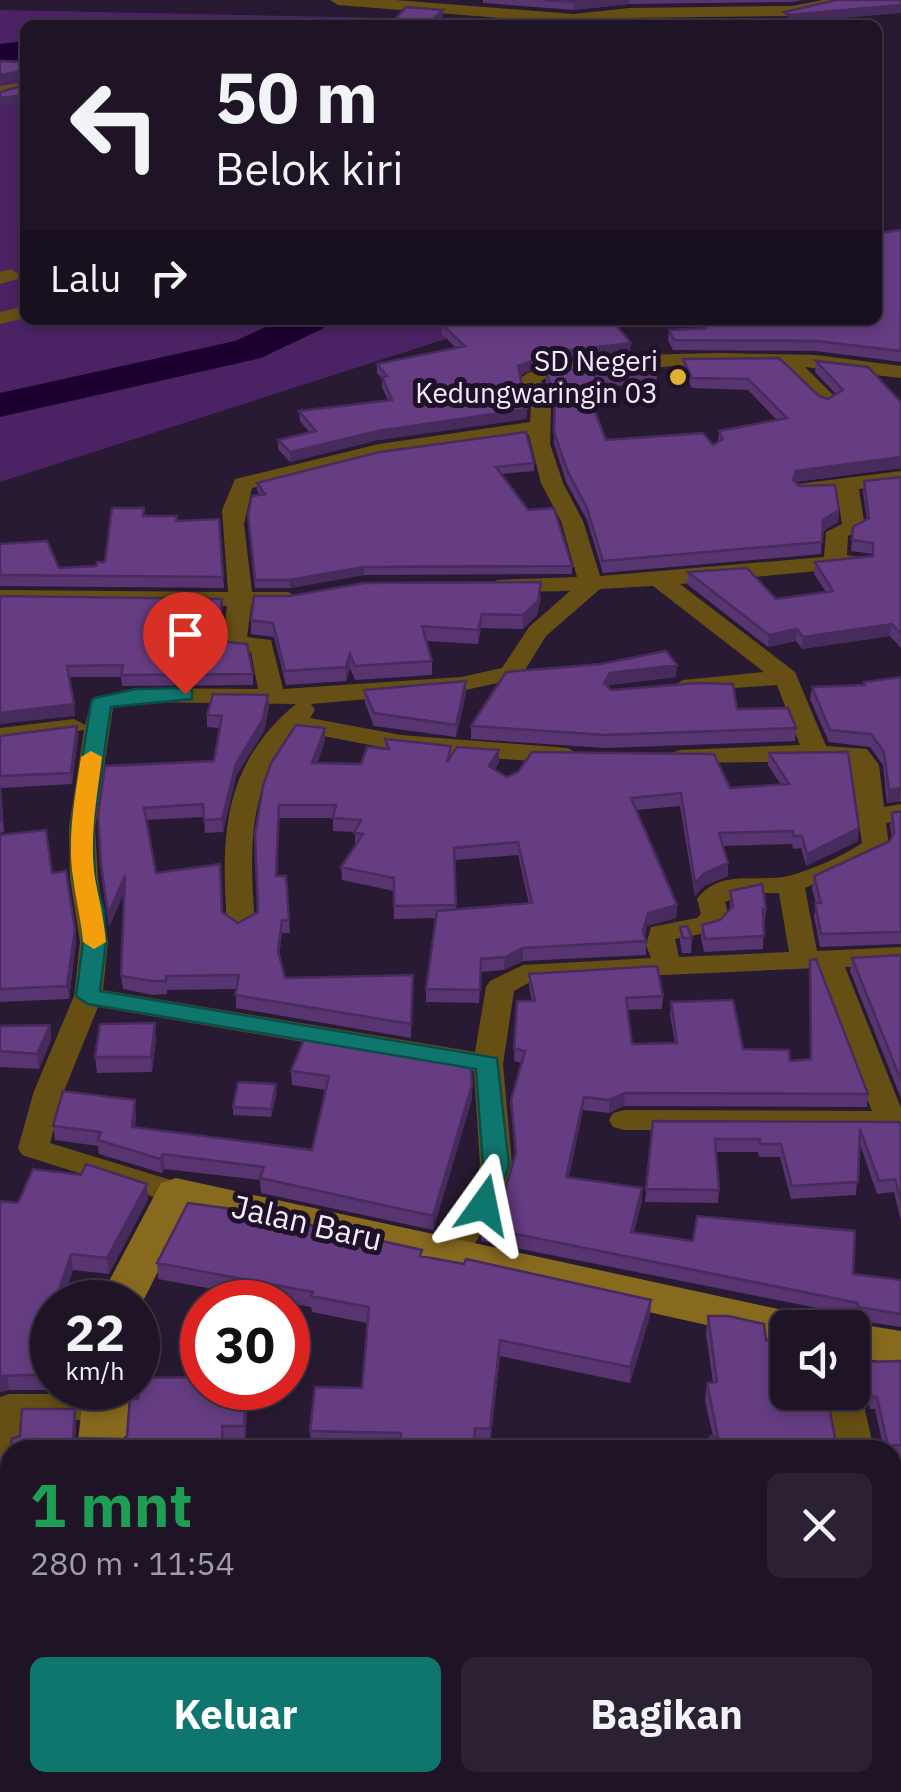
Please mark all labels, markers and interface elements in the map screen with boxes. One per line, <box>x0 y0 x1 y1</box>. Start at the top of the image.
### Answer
text: 50 m <box>215 51 378 142</box>
icon: left <box>50 60 180 190</box>
text: Belok kiri <box>215 139 404 197</box>
icon: right <box>141 250 196 305</box>
text: Lalu <box>50 253 121 302</box>
place label: SD Negeri Kedungwaringin 03 <box>415 342 658 411</box>
marker: SD Negeri Kedungwaringin 03 <box>667 366 689 388</box>
pin <box>143 592 228 695</box>
icon: arrive <box>158 607 213 662</box>
position arrow <box>432 1153 536 1257</box>
street label: Jalan Baru <box>228 1184 386 1260</box>
speed limit sign: 30 <box>180 1280 310 1410</box>
text: 22 <box>65 1300 125 1365</box>
map controls <box>770 1310 870 1410</box>
button: sound <box>770 1310 870 1410</box>
text: km/h <box>66 1354 124 1387</box>
text: 1 mnt <box>30 1465 193 1544</box>
button: close <box>767 1473 872 1578</box>
text: 280 m · 11:54 <box>30 1542 235 1584</box>
button: Keluar <box>30 1657 441 1772</box>
button: Bagikan <box>461 1657 872 1772</box>

